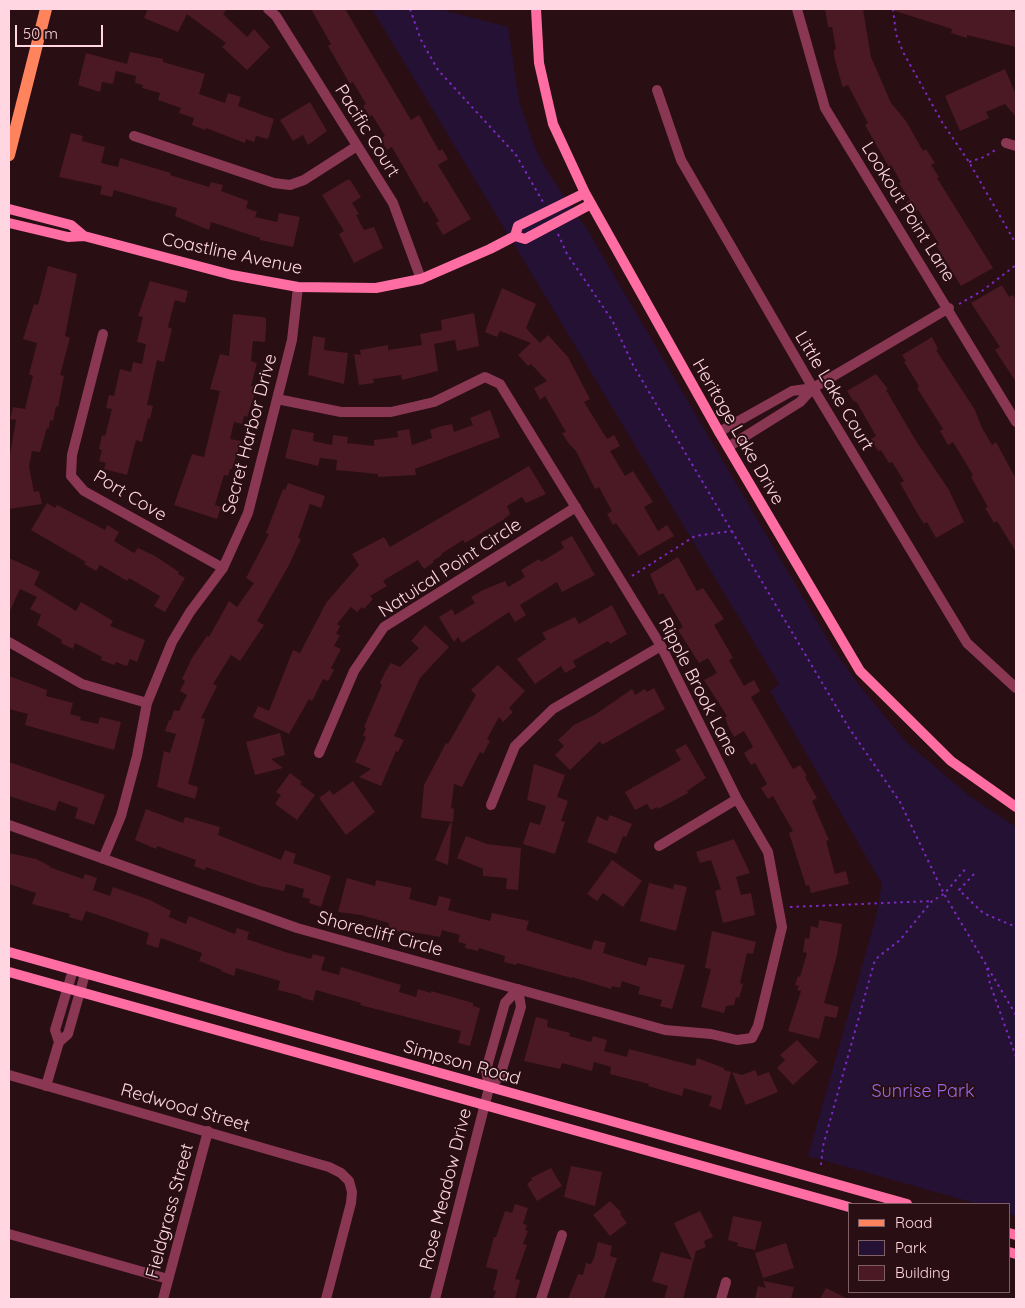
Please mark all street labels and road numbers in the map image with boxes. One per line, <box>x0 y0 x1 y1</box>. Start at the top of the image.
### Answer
street label: Pacific Court <box>330 81 404 181</box>
street label: Lookout Point Lane <box>856 138 960 286</box>
street label: Coastline Avenue <box>160 229 304 279</box>
street label: Little Lake Court <box>790 327 878 455</box>
street label: Secret Harbor Drive <box>218 351 282 517</box>
street label: Heritage Lake Drive <box>687 355 789 509</box>
street label: Port Cove <box>90 466 170 526</box>
street label: Natuical Point Circle <box>375 514 525 622</box>
street label: Ripple Brook Lane <box>654 614 742 760</box>
street label: Shorecliff Circle <box>315 907 445 961</box>
street label: Simpson Road <box>401 1036 523 1090</box>
street label: Redwood Street <box>118 1079 252 1137</box>
street label: Rose Meadow Drive <box>415 1106 477 1272</box>
street label: Fieldgrass Street <box>142 1141 198 1281</box>

